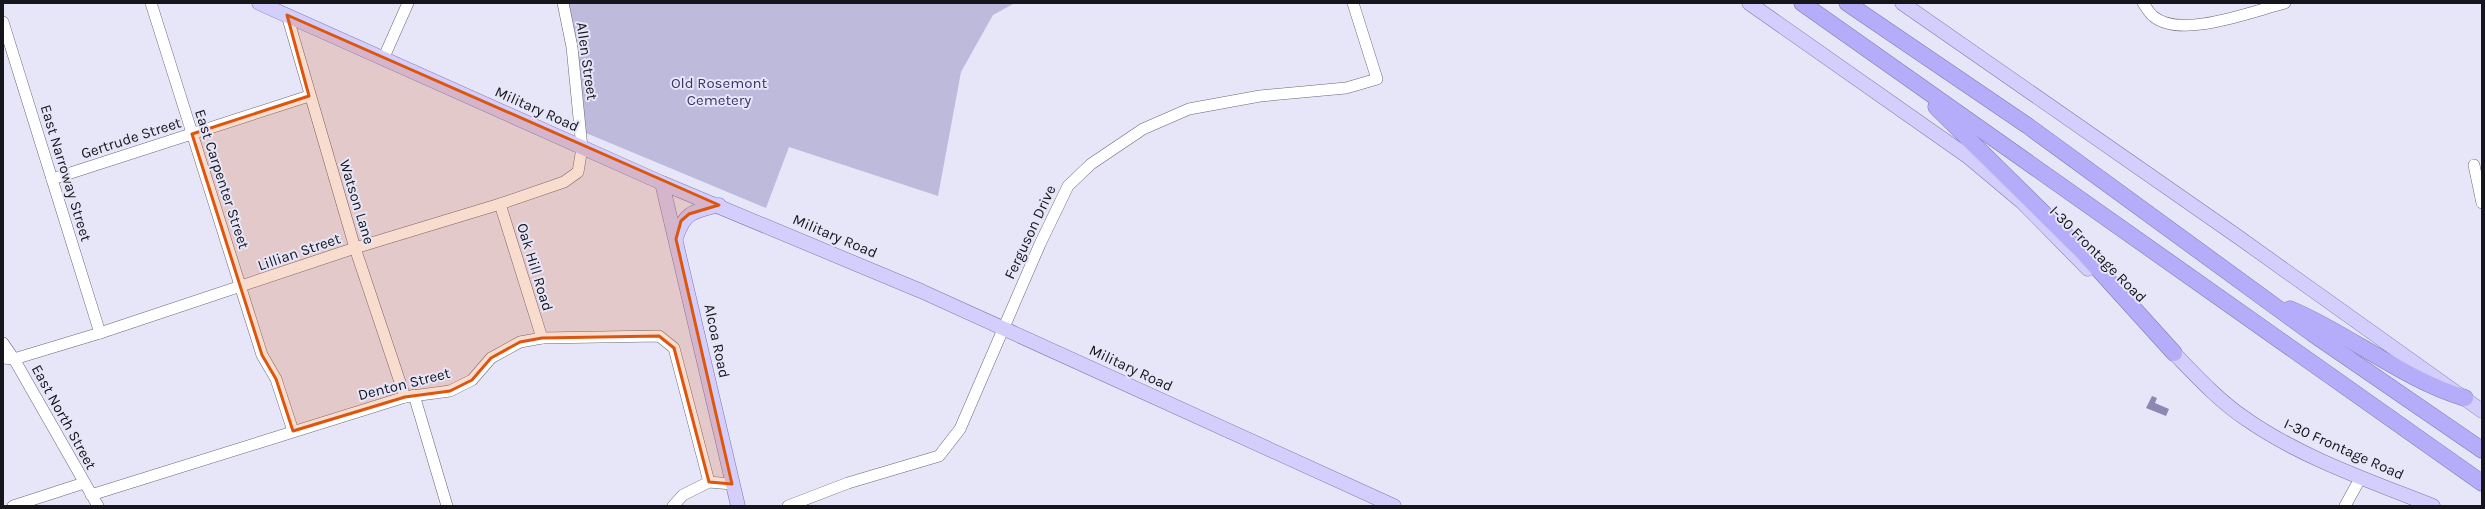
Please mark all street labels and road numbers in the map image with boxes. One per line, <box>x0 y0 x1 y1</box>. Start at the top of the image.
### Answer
street label: Allen Street <box>573 21 601 101</box>
street label: Military Road <box>492 82 582 136</box>
street label: East Narroway Street <box>37 102 95 244</box>
street label: East Carpenter Street <box>191 107 253 251</box>
street label: Gertrude Street <box>79 113 184 163</box>
street label: Watson Lane <box>336 158 378 246</box>
street label: Ferguson Drive <box>1000 182 1060 282</box>
street label: I-30 Frontage Road <box>2046 202 2150 306</box>
street label: Military Road <box>790 210 880 262</box>
street label: Oak Hill Road <box>513 221 557 313</box>
street label: Lillian Street <box>255 229 343 275</box>
street label: Alcoa Road <box>700 302 734 380</box>
street label: Military Road <box>1086 341 1176 395</box>
street label: East North Street <box>28 361 100 473</box>
street label: Denton Street <box>356 364 452 404</box>
street label: I-30 Frontage Road <box>2281 414 2407 484</box>

